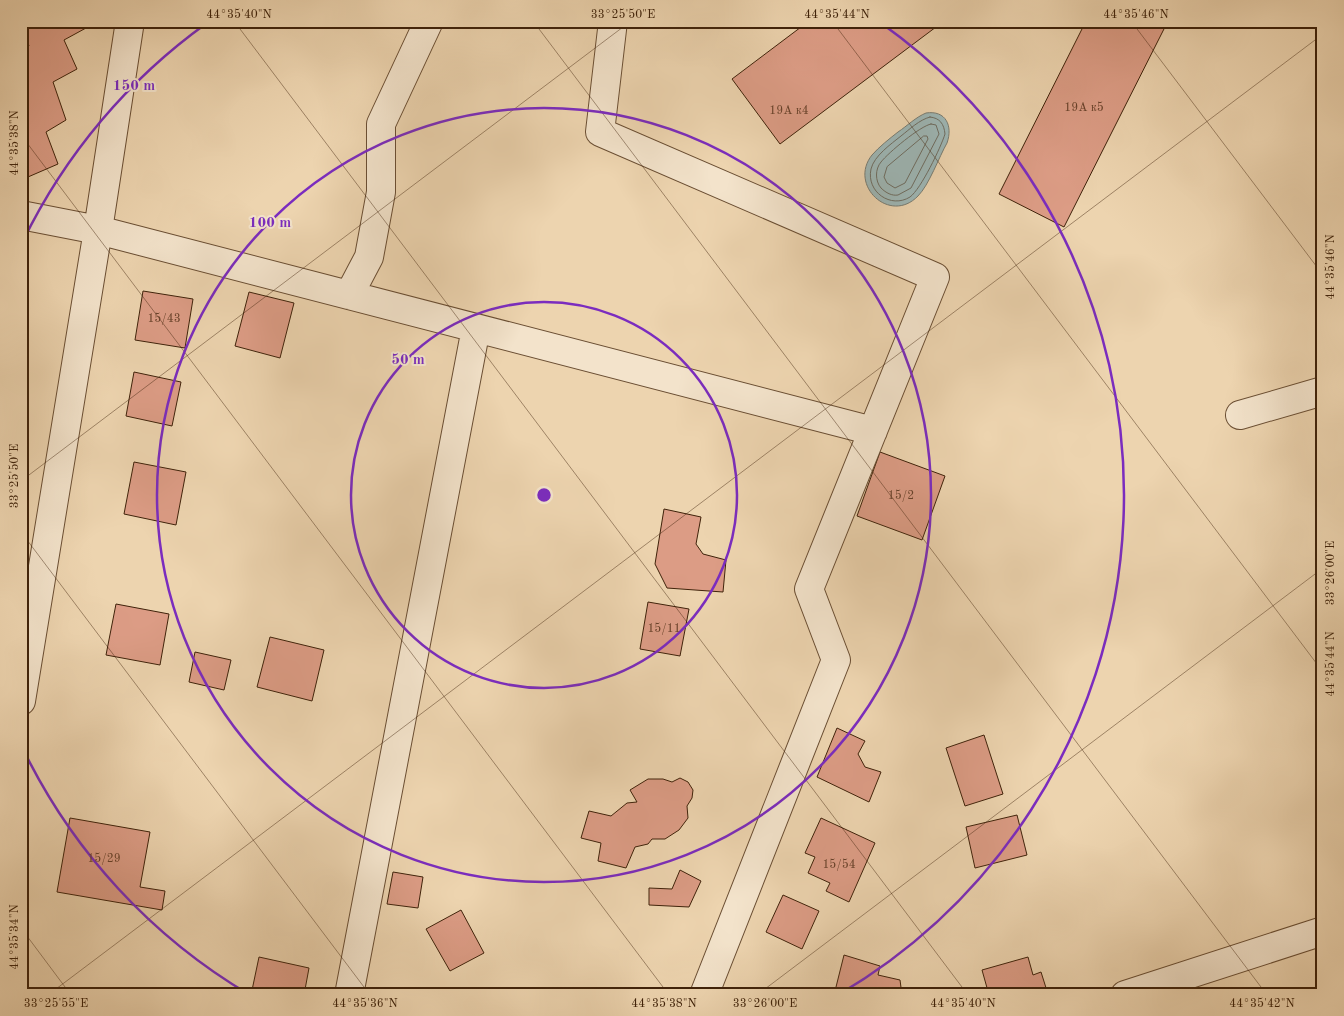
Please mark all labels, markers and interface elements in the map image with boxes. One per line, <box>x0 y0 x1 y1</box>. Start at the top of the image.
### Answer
text: 44°35'40"N <box>206 8 272 21</box>
text: 33°25'50"E <box>591 8 655 21</box>
text: 44°35'44"N <box>804 8 870 21</box>
text: 44°35'46"N <box>1103 8 1169 21</box>
text: 150 m <box>113 79 155 94</box>
house number: 19А к5 <box>1064 101 1104 114</box>
house number: 19А к4 <box>769 105 809 117</box>
text: 44°35'38"N <box>8 110 21 176</box>
text: 100 m <box>249 216 291 231</box>
text: 44°35'46"N <box>1324 234 1337 300</box>
house number: 15/43 <box>147 312 181 325</box>
text: 50 m <box>391 353 425 368</box>
text: 33°25'50"E <box>8 444 21 508</box>
centre of rings <box>535 486 553 504</box>
house number: 15/2 <box>888 489 914 502</box>
text: 33°26'00"E <box>1325 541 1337 605</box>
house number: 15/11 <box>647 622 681 635</box>
text: 44°35'44"N <box>1324 631 1337 697</box>
house number: 15/29 <box>87 852 121 865</box>
house number: 15/54 <box>822 858 856 871</box>
text: 44°35'34"N <box>8 904 21 970</box>
text: 33°25'55"E <box>24 997 88 1010</box>
text: 44°35'36"N <box>332 997 398 1010</box>
text: 44°35'38"N <box>631 997 697 1010</box>
text: 44°35'40"N <box>930 997 996 1010</box>
text: 44°35'42"N <box>1229 997 1295 1010</box>
text: 33°26'00"E <box>733 998 797 1010</box>

